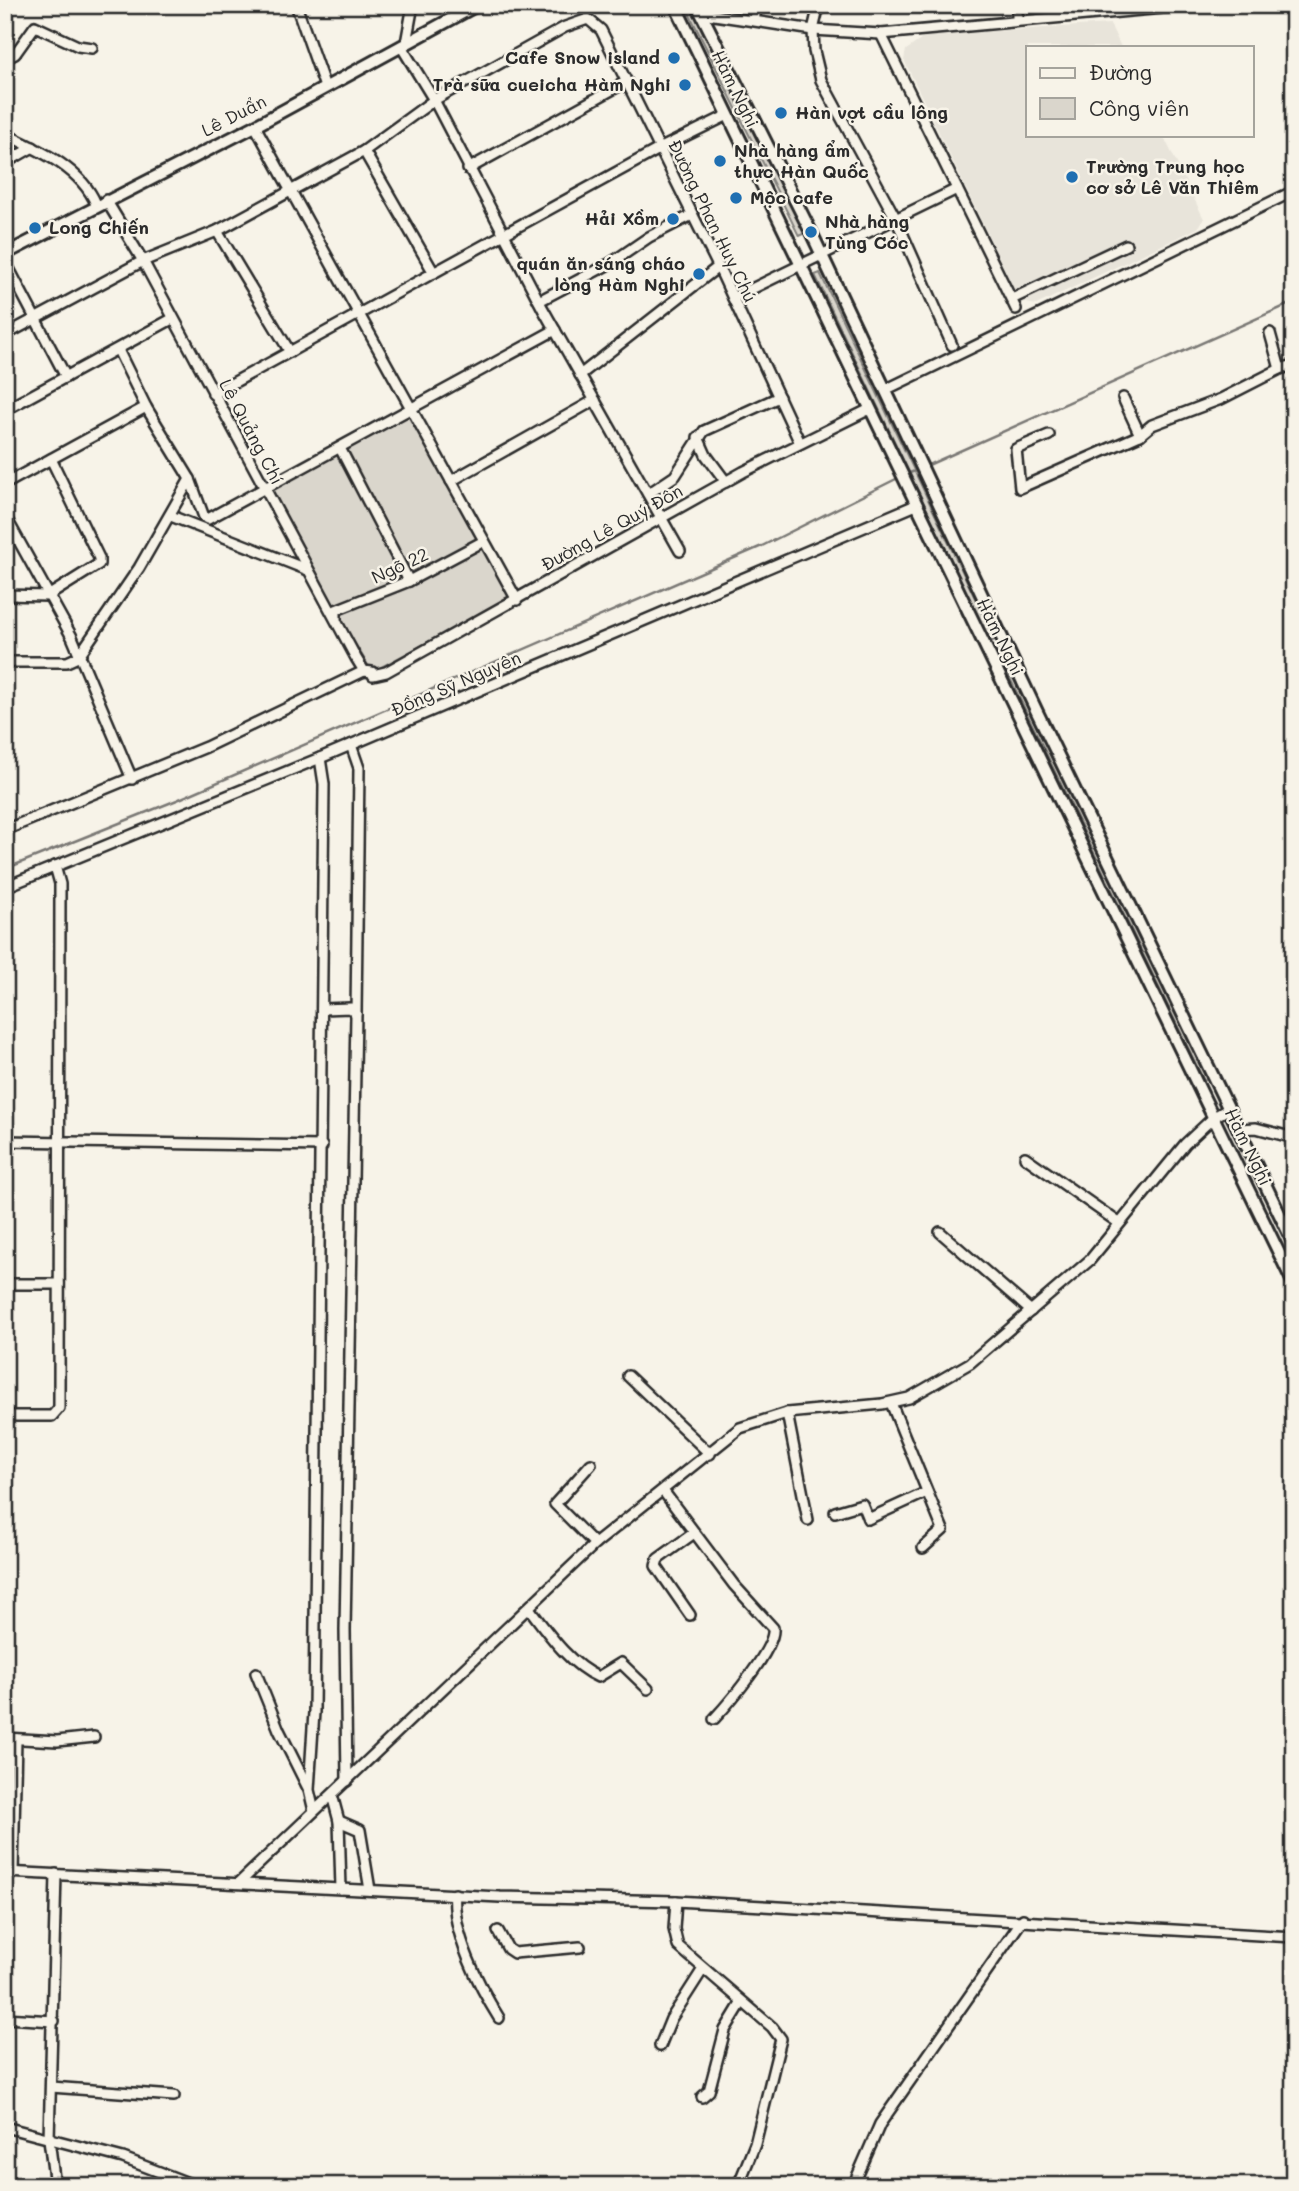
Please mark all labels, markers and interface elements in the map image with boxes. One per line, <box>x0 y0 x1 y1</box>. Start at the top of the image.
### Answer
place label: Cafe Snow island <box>505 45 660 69</box>
street label: Hàm Nghi <box>707 46 765 131</box>
legend <box>1026 46 1254 136</box>
marker: Cafe Snow island <box>666 50 682 66</box>
text: Đường <box>1089 58 1152 85</box>
place label: Trà sữa cueicha Hàm Nghi <box>433 72 671 96</box>
marker: Trà sữa cueicha Hàm Nghi <box>677 77 693 93</box>
street label: Lê Duẩn <box>197 89 270 142</box>
text: Công viên <box>1089 94 1189 121</box>
place label: Hàn vợt cầu lông <box>795 100 948 124</box>
marker: Hàn vợt cầu lông <box>773 105 789 121</box>
street label: Đường Phan Huy Chú <box>663 135 763 306</box>
place label: Nhà hàng ẩm thực Hàn Quốc <box>734 138 869 183</box>
marker: Nhà hàng ẩm thực Hàn Quốc <box>712 153 728 169</box>
place label: Trường Trung học cơ sở Lê Văn Thiêm <box>1086 154 1259 199</box>
marker: Trường Trung học cơ sở Lê Văn Thiêm <box>1064 169 1080 185</box>
place label: Mộc cafe <box>750 185 833 209</box>
marker: Mộc cafe <box>728 190 744 206</box>
place label: Hải Xồm <box>584 206 659 230</box>
place label: Nhà hàng Tùng Cóc <box>825 209 909 254</box>
marker: Hải Xồm <box>665 211 681 227</box>
place label: Long Chiến <box>49 215 149 239</box>
marker: Long Chiến <box>27 220 43 236</box>
marker: Nhà hàng Tùng Cóc <box>803 224 819 240</box>
place label: quán ăn sáng cháo lòng Hàm Nghi <box>516 251 685 296</box>
marker: quán ăn sáng cháo lòng Hàm Nghi <box>691 266 707 282</box>
street label: Lê Quảng Chí <box>214 375 290 489</box>
street label: Đường Lê Quý Đôn <box>536 478 687 576</box>
street label: Ngõ 22 <box>367 541 432 589</box>
street label: Hàm Nghi <box>972 594 1030 679</box>
street label: Đồng Sỹ Nguyên <box>387 645 524 721</box>
street label: Hàm Nghi <box>1220 1104 1278 1189</box>

